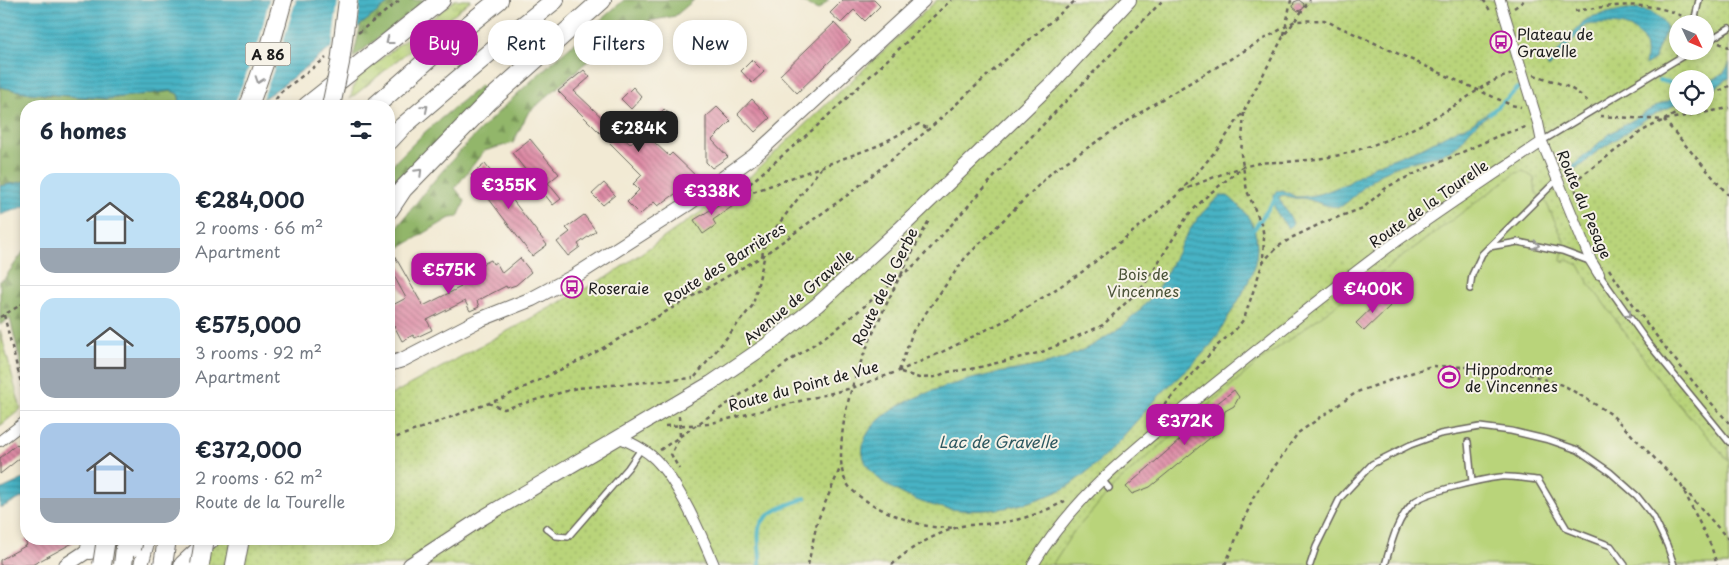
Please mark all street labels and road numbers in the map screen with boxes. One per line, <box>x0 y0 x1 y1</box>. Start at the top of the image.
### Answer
road number: A 86 <box>246 42 290 66</box>
street label: Route du Pesage <box>1552 146 1618 262</box>
street label: Route de la Tourelle <box>1364 153 1492 253</box>
street label: Route des Barrières <box>659 216 790 310</box>
street label: Route de la Gerbe <box>845 223 923 349</box>
street label: Avenue de Gravelle <box>738 243 858 349</box>
street label: Route du Point de Vue <box>725 354 881 416</box>

